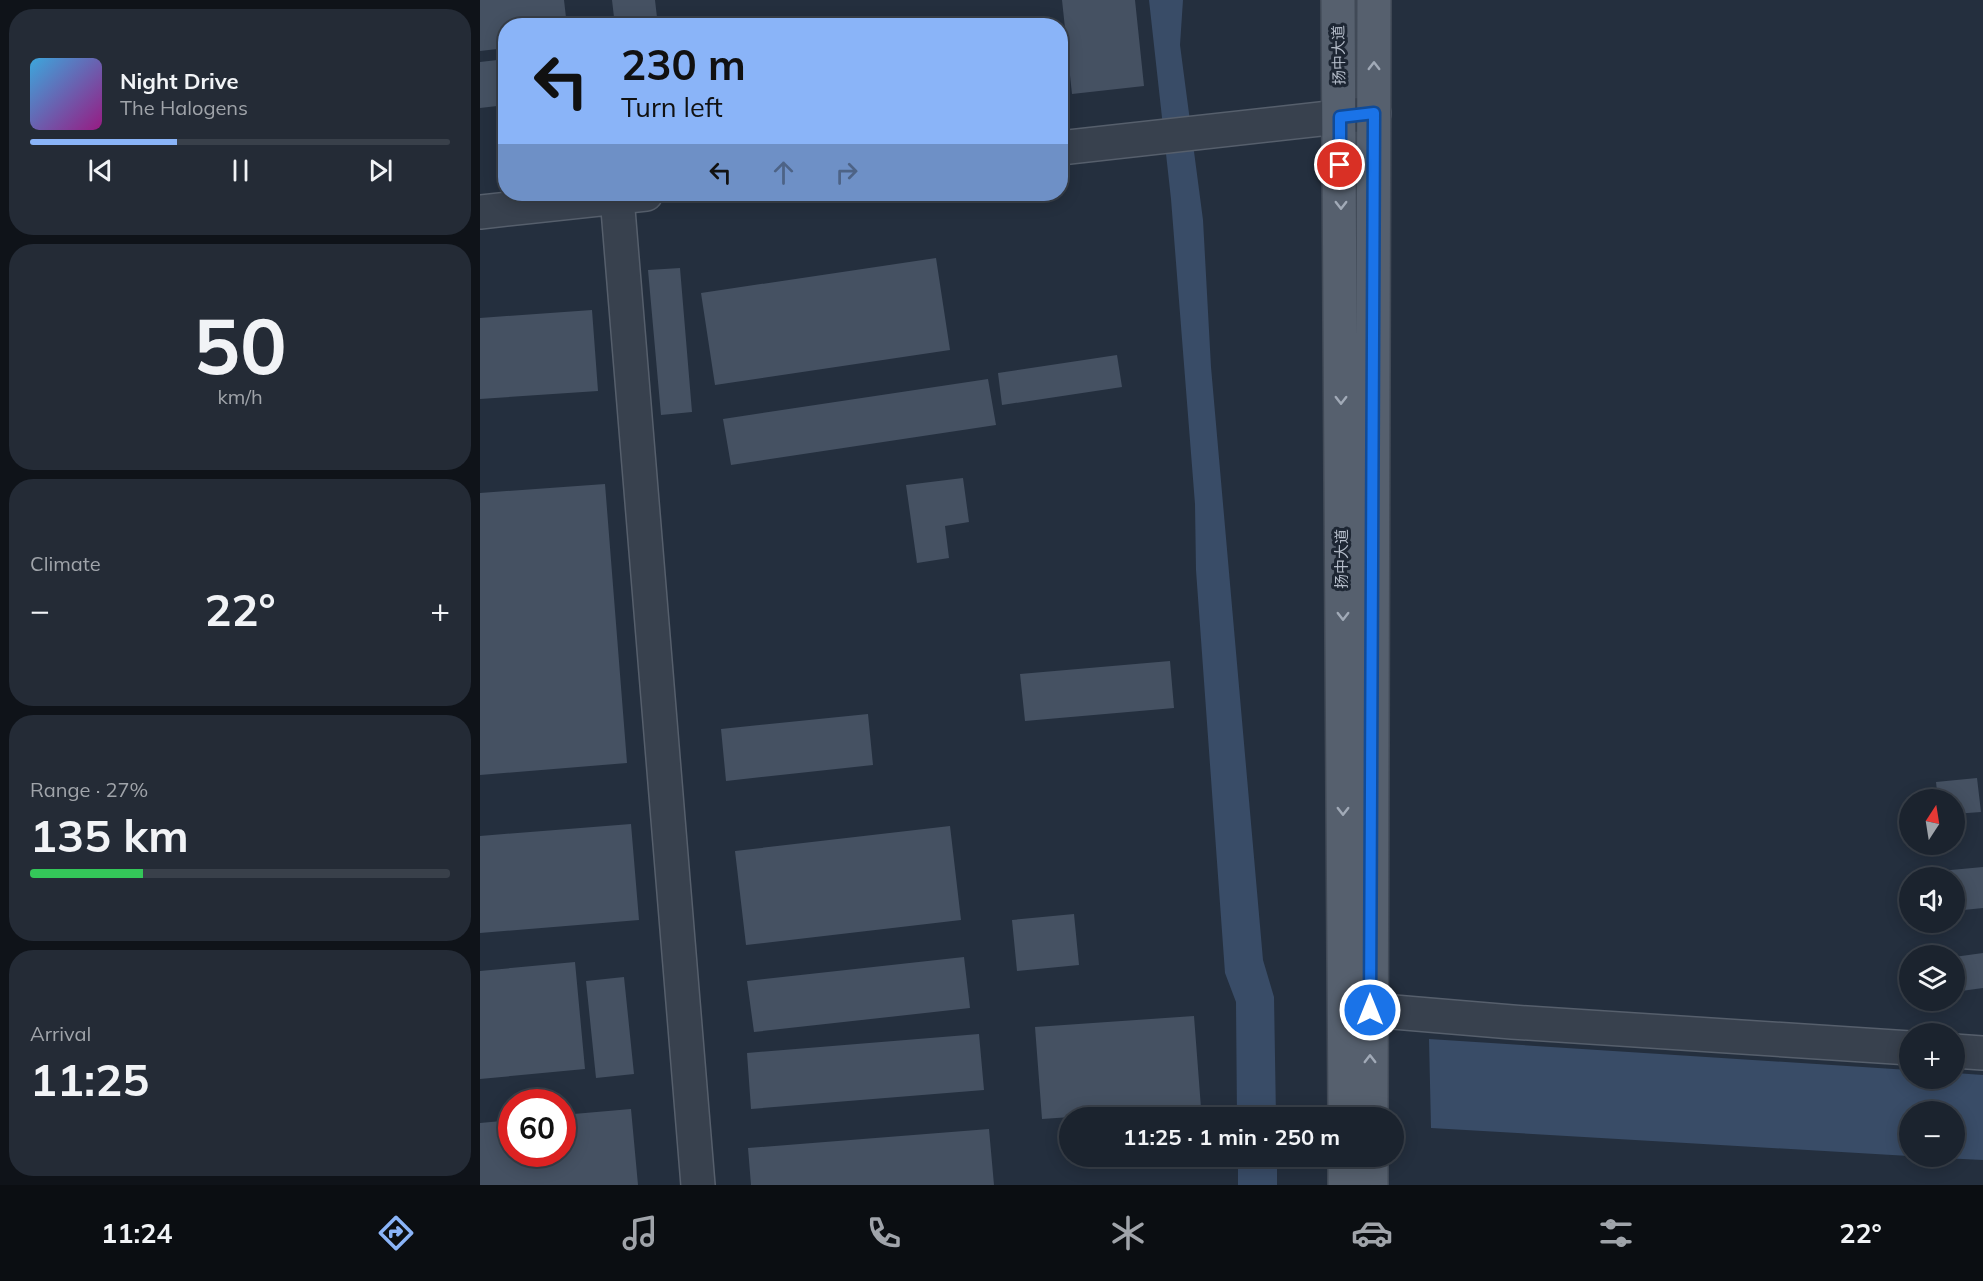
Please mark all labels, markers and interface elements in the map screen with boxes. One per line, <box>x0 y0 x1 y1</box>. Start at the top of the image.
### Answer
street label: 扬中大道 <box>1328 25 1349 85</box>
text: 230 m <box>621 38 746 91</box>
icon: left <box>522 42 600 120</box>
one-way arrow <box>1368 62 1380 71</box>
text: Night Drive <box>120 67 239 95</box>
text: Turn left <box>621 90 723 124</box>
text: The Halogens <box>120 95 248 120</box>
pin <box>1314 139 1365 190</box>
icon: arrive <box>1323 148 1356 181</box>
icon: previous <box>84 154 117 187</box>
icon: pause <box>224 154 257 187</box>
icon: next <box>364 154 397 187</box>
icon: left <box>704 156 737 189</box>
icon: ahead <box>767 156 800 189</box>
icon: right <box>830 156 863 189</box>
one-way arrow <box>1335 201 1347 210</box>
text: 50 <box>193 296 287 394</box>
text: km/h <box>217 384 263 409</box>
one-way arrow <box>1335 396 1348 405</box>
street label: 扬中大道 <box>1332 529 1351 589</box>
text: Climate <box>30 551 101 576</box>
text: 22° <box>204 581 276 637</box>
text: − <box>30 589 50 630</box>
text: + <box>430 589 450 630</box>
one-way arrow <box>1336 612 1349 621</box>
text: Range · 27% <box>30 777 148 802</box>
north arrow <box>1899 789 1965 855</box>
map controls <box>1899 789 1965 1167</box>
text: 135 km <box>30 807 189 863</box>
one-way arrow <box>1337 807 1350 816</box>
button: sound <box>1899 867 1965 933</box>
button: layers <box>1899 945 1965 1011</box>
position arrow <box>1338 978 1402 1042</box>
text: Arrival <box>30 1021 91 1046</box>
button: + <box>1899 1023 1965 1089</box>
text: 11:25 <box>30 1051 149 1107</box>
one-way arrow <box>1364 1055 1376 1064</box>
speed limit sign: 60 <box>498 1089 576 1167</box>
button: − <box>1899 1101 1965 1167</box>
text: 11:25 · 1 min · 250 m <box>1123 1123 1340 1151</box>
icon: directions <box>375 1212 417 1254</box>
icon: music <box>619 1212 661 1254</box>
icon: phone <box>863 1212 905 1254</box>
icon: climate <box>1107 1212 1149 1254</box>
icon: car <box>1351 1212 1393 1254</box>
icon: filters <box>1595 1212 1637 1254</box>
text: 11:24 <box>101 1216 173 1250</box>
text: 22° <box>1839 1216 1882 1250</box>

